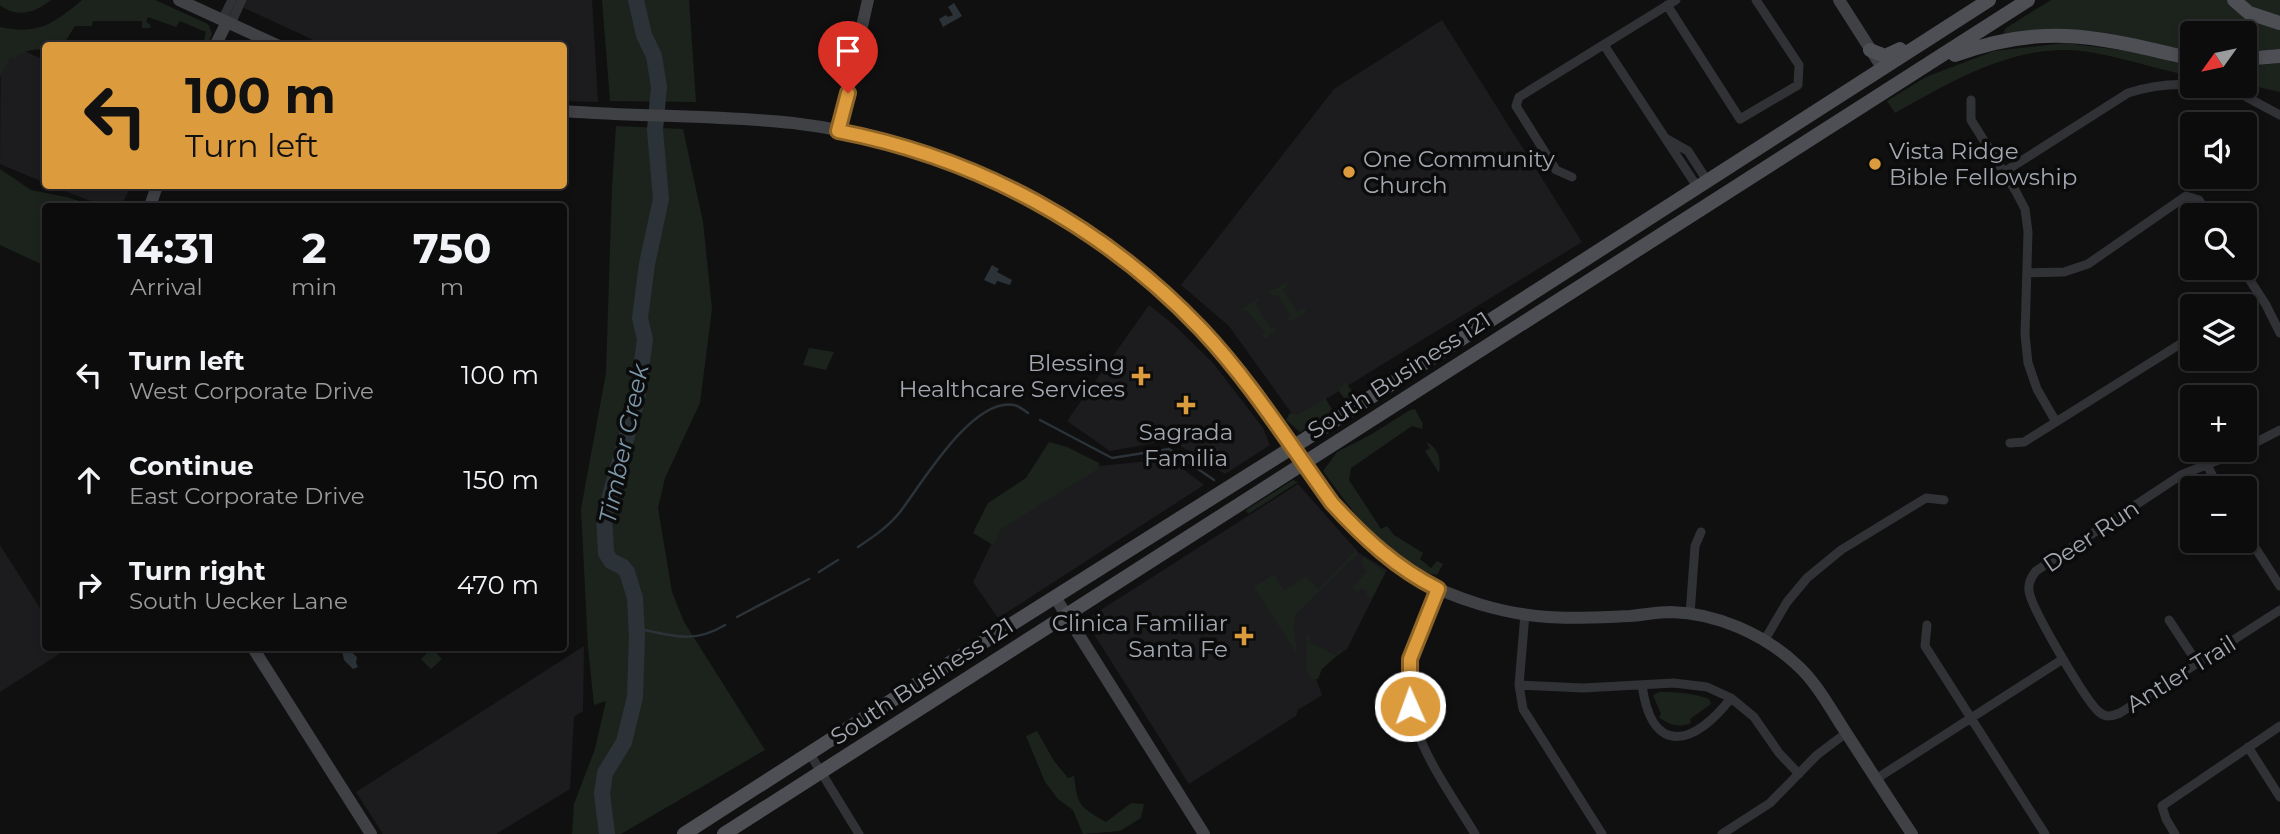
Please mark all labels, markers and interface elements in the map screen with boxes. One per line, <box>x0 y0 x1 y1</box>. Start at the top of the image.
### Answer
pin <box>818 21 878 93</box>
north arrow <box>2180 21 2258 98</box>
map controls <box>2180 21 2257 553</box>
icon: arrive <box>829 32 867 70</box>
text: 100 m <box>185 66 336 125</box>
icon: left <box>70 70 161 161</box>
button: sound <box>2180 112 2257 189</box>
text: Turn left <box>185 126 319 165</box>
place label: Vista Ridge Bible Fellowship <box>1889 137 2077 191</box>
place label: One Community Church <box>1363 145 1555 199</box>
marker: Vista Ridge Bible Fellowship <box>1867 156 1883 172</box>
marker: One Community Church <box>1341 164 1357 180</box>
button: search <box>2180 203 2257 280</box>
text: 14:31 <box>117 222 216 274</box>
text: 2 <box>302 222 326 274</box>
text: 750 <box>413 222 491 274</box>
text: Arrival <box>130 273 203 301</box>
text: min <box>291 273 337 301</box>
text: m <box>440 273 464 301</box>
button: layers <box>2180 294 2257 371</box>
street label: South Business 121 <box>1302 305 1496 445</box>
text: Turn left <box>129 345 245 377</box>
place label: Blessing Healthcare Services <box>899 349 1125 403</box>
icon: left <box>70 356 108 394</box>
text: 100 m <box>461 359 539 391</box>
water label: Timber Creek <box>592 360 655 526</box>
marker: Blessing Healthcare Services <box>1131 366 1151 386</box>
text: West Corporate Drive <box>129 377 374 405</box>
button: + <box>2180 385 2257 462</box>
marker: Sagrada Familia <box>1176 395 1196 415</box>
place label: Sagrada Familia <box>1139 418 1233 472</box>
text: Continue <box>129 450 254 482</box>
icon: ahead <box>70 461 108 499</box>
text: 150 m <box>463 464 539 496</box>
button: − <box>2180 476 2257 553</box>
text: East Corporate Drive <box>129 482 365 510</box>
street label: Deer Run <box>2038 494 2144 578</box>
text: Turn right <box>129 555 265 587</box>
icon: right <box>70 566 108 604</box>
text: 470 m <box>457 569 539 601</box>
text: South Uecker Lane <box>129 587 348 615</box>
place label: Clinica Familiar Santa Fe <box>1052 609 1228 663</box>
street label: South Business 121 <box>825 611 1019 751</box>
marker: Clinica Familiar Santa Fe <box>1234 626 1254 646</box>
street label: Antler Trail <box>2121 629 2241 719</box>
position arrow <box>1373 669 1447 743</box>

